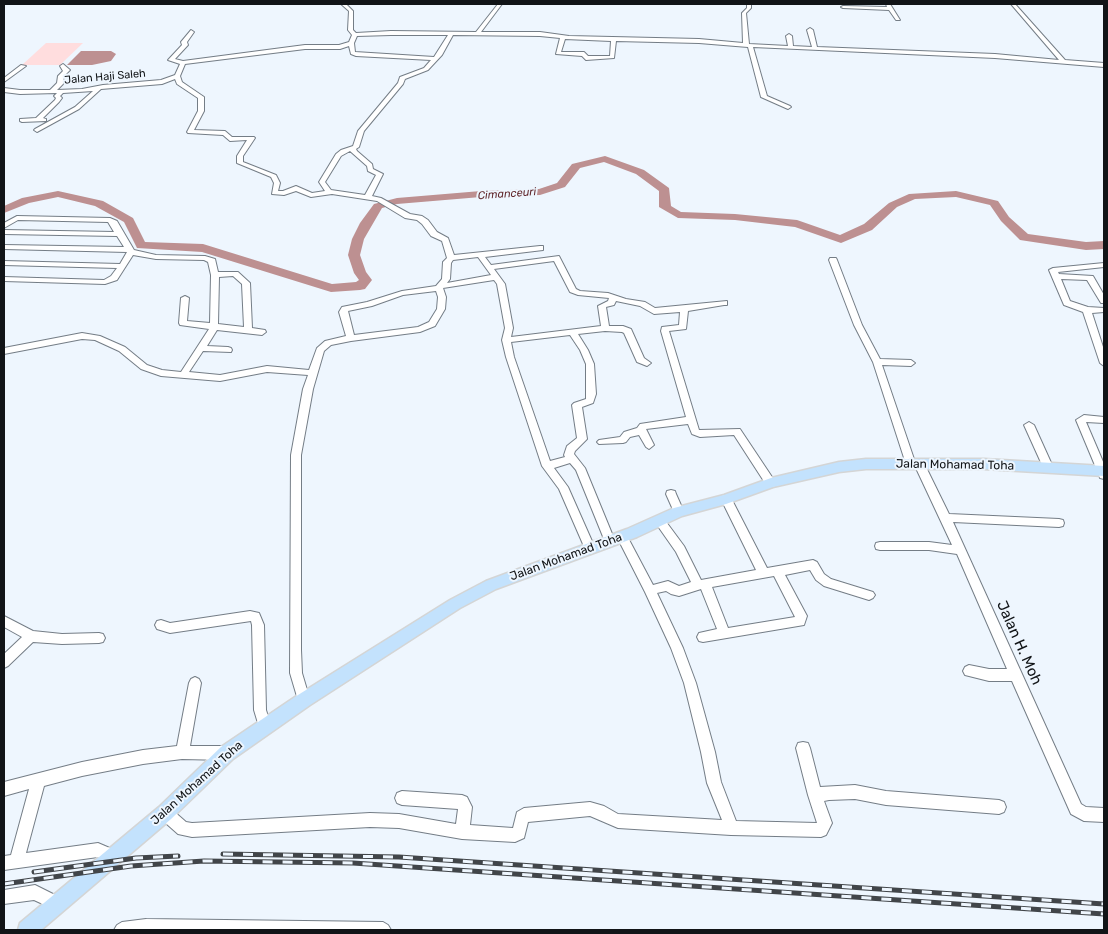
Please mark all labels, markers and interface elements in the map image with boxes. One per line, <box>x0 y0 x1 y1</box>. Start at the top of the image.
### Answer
street label: Jalan Haji Saleh <box>64 67 146 87</box>
water label: Cimanceuri <box>477 185 537 203</box>
street label: Jalan Mohamad Toha <box>896 457 1014 473</box>
street label: Jalan Mohamad Toha <box>508 530 624 584</box>
street label: Jalan H. Moh <box>992 598 1046 688</box>
street label: Jalan Mohamad Toha <box>148 738 246 828</box>

